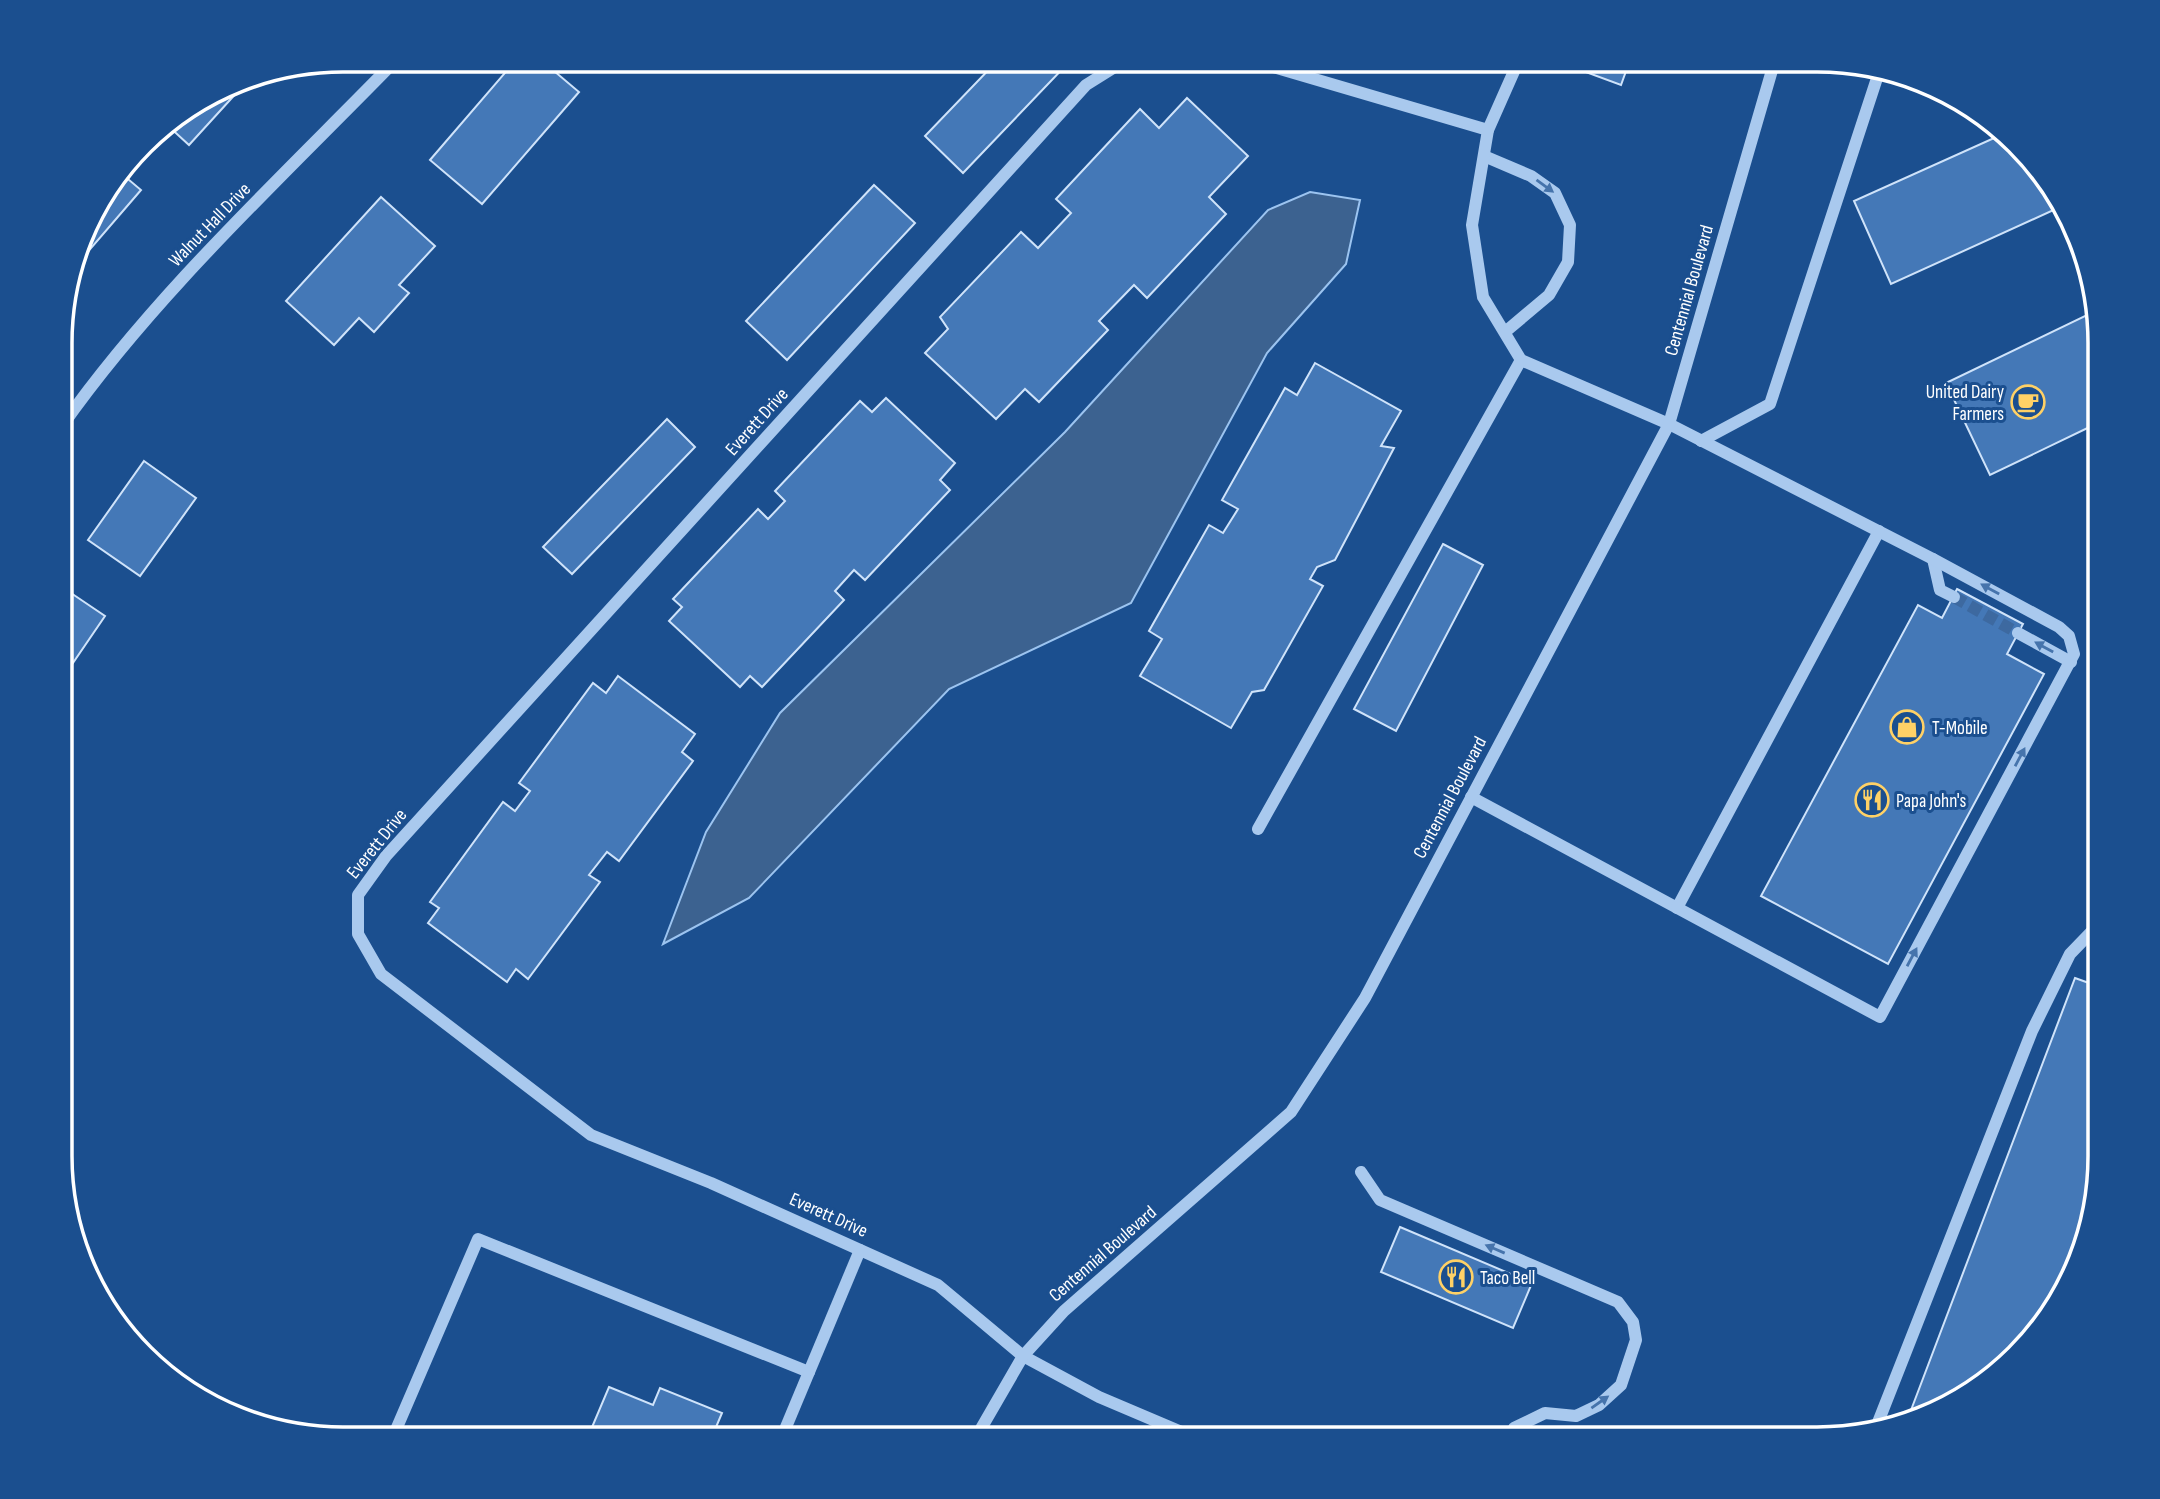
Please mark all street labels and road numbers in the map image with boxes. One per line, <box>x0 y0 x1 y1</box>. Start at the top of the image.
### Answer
street label: Walnut Hall Drive <box>164 178 256 272</box>
street label: Centennial Boulevard <box>1660 223 1719 358</box>
street label: Everett Drive <box>721 383 793 461</box>
street label: Centennial Boulevard <box>1409 733 1492 863</box>
street label: Everett Drive <box>342 804 412 883</box>
street label: Everett Drive <box>786 1188 871 1243</box>
street label: Centennial Boulevard <box>1045 1201 1161 1307</box>

